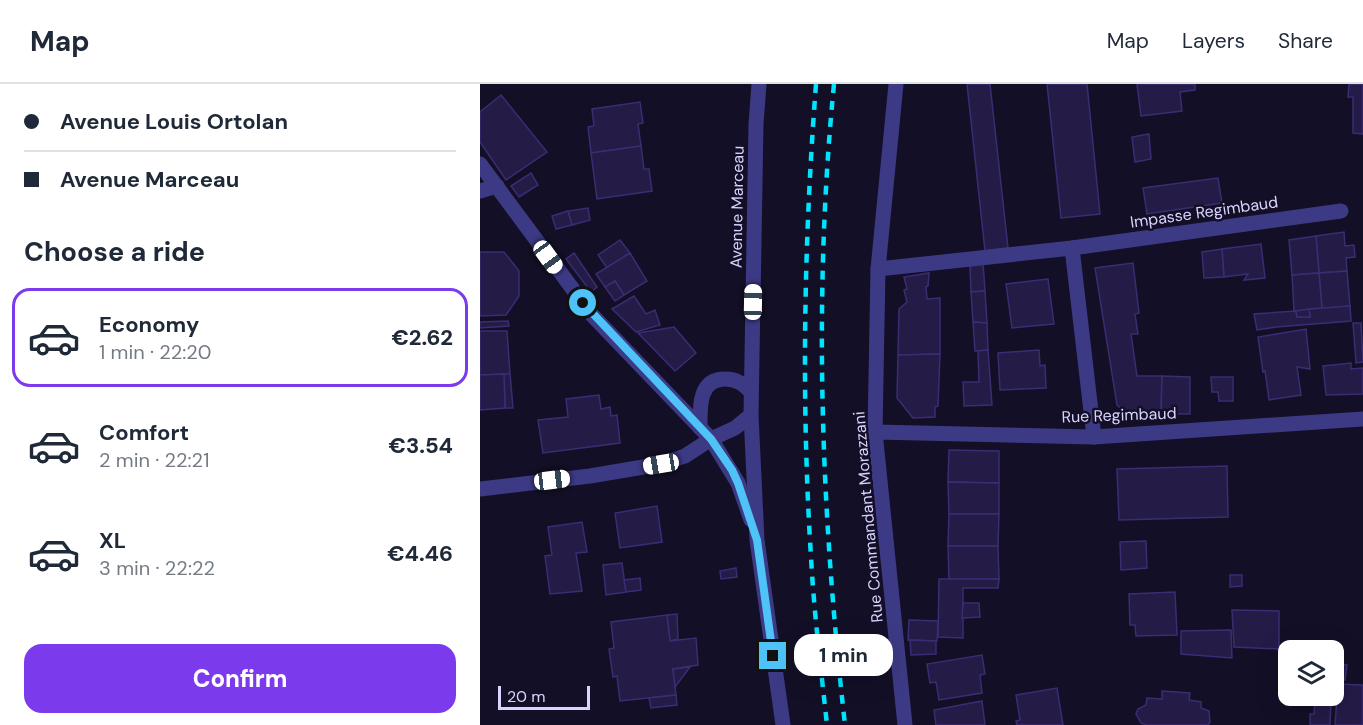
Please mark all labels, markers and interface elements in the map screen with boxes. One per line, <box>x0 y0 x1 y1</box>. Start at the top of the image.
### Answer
text: Map <box>30 23 90 60</box>
text: Map <box>1107 27 1149 55</box>
text: Layers <box>1182 27 1245 55</box>
text: Share <box>1278 27 1333 55</box>
text: Avenue Louis Ortolan <box>60 107 288 136</box>
street label: Avenue Marceau <box>725 146 749 268</box>
text: Avenue Marceau <box>60 165 239 194</box>
street label: Impasse Regimbaud <box>1129 191 1279 233</box>
text: Choose a ride <box>24 234 205 269</box>
car <box>530 237 566 277</box>
car <box>744 284 762 320</box>
route start <box>569 289 596 316</box>
text: Economy <box>99 310 199 339</box>
icon: car <box>27 311 81 365</box>
text: €2.62 <box>391 323 453 352</box>
text: 1 min · 22:20 <box>99 339 211 365</box>
street label: Rue Regimbaud <box>1061 402 1177 428</box>
street label: Rue Commandant Morazzani <box>848 411 888 623</box>
text: Comfort <box>99 418 189 447</box>
icon: car <box>27 419 81 473</box>
text: €3.54 <box>389 431 453 460</box>
text: 2 min · 22:21 <box>99 447 209 473</box>
car <box>642 452 680 476</box>
car <box>533 469 571 491</box>
text: XL <box>99 526 126 555</box>
icon: car <box>27 527 81 581</box>
text: €4.46 <box>387 539 453 568</box>
text: 3 min · 22:22 <box>99 555 215 581</box>
callout: 1 min <box>794 635 893 677</box>
map controls <box>1278 640 1344 706</box>
button: layers <box>1278 640 1344 706</box>
route end <box>759 642 786 669</box>
text: 1 min <box>819 642 868 668</box>
button: Confirm <box>24 644 456 713</box>
scale bar <box>498 683 590 710</box>
text: 20 m <box>507 686 546 707</box>

